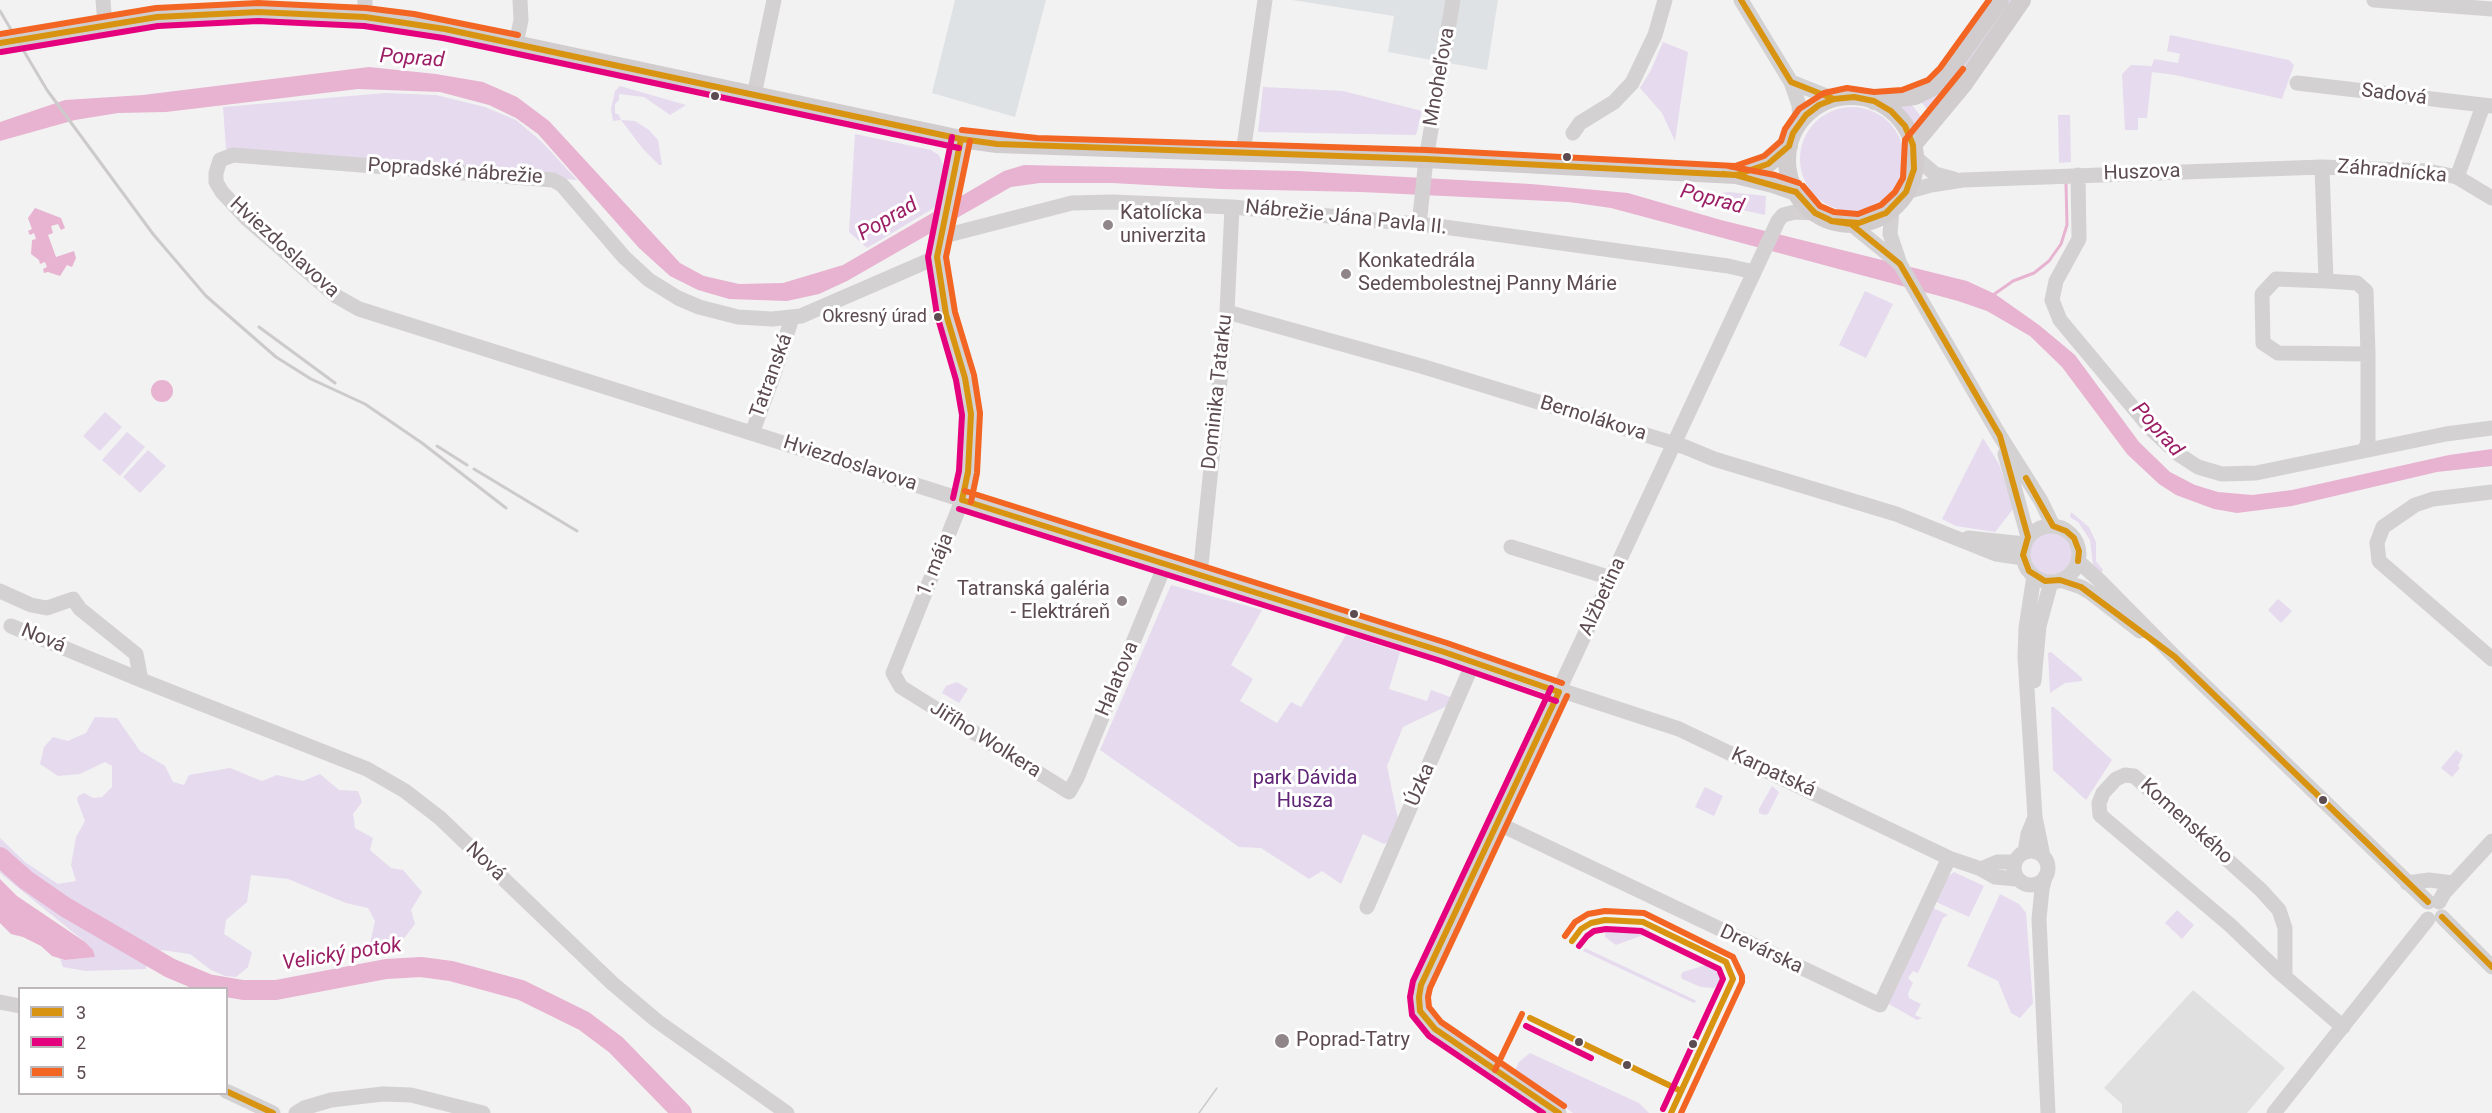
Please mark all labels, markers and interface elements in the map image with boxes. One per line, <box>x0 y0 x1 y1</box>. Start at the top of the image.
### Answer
street label: Mnoheľova <box>1420 26 1460 128</box>
water label: Poprad <box>379 44 445 74</box>
street label: Sadová <box>2360 79 2428 111</box>
unlabelled marker <box>709 90 721 102</box>
unlabelled marker <box>1561 151 1573 163</box>
street label: Popradské nábrežie <box>367 154 543 190</box>
street label: Záhradnícka <box>2336 155 2448 189</box>
street label: Huszova <box>2103 160 2181 186</box>
water label: Poprad <box>1677 179 1747 221</box>
street label: Hviezdoslavova <box>224 193 344 303</box>
water label: Poprad <box>854 193 922 247</box>
street label: Nábrežie Jána Pavla II. <box>1244 195 1448 241</box>
place label: Katolícka univerzita <box>1120 202 1206 249</box>
marker: Katolícka univerzita <box>1101 218 1115 232</box>
place label: Konkatedrála Sedembolestnej Panny Márie <box>1358 250 1617 297</box>
marker: Konkatedrála Sedembolestnej Panny Márie <box>1339 267 1353 281</box>
place label: Okresný úrad <box>822 306 927 328</box>
marker: Okresný úrad <box>932 311 944 323</box>
street label: Dominika Tatarku <box>1198 313 1238 471</box>
street label: Tatranská <box>746 331 798 421</box>
street label: Bernolákova <box>1537 391 1649 447</box>
water label: Poprad <box>2126 397 2188 463</box>
street label: Hviezdoslavova <box>780 431 920 497</box>
street label: 1. mája <box>913 530 959 600</box>
street label: Alžbetina <box>1575 554 1631 640</box>
place label: Tatranská galéria - Elektráreň <box>957 578 1110 625</box>
marker: Tatranská galéria - Elektráreň <box>1115 594 1129 608</box>
unlabelled marker <box>1348 608 1360 620</box>
street label: Nová <box>17 619 69 659</box>
street label: Halatova <box>1092 638 1144 720</box>
street label: Jiřího Wolkera <box>925 696 1045 784</box>
street label: Karpatská <box>1727 743 1819 803</box>
street label: Úzka <box>1401 760 1441 810</box>
park label: park Dávida Husza <box>1253 767 1357 814</box>
street label: Komenského <box>2135 774 2237 870</box>
unlabelled marker <box>2317 794 2329 806</box>
street label: Nová <box>460 837 510 887</box>
street label: Drevárska <box>1716 920 1806 980</box>
water label: Velický potok <box>281 933 403 977</box>
legend <box>18 987 228 1095</box>
text: 3 <box>76 1002 86 1023</box>
place label: Poprad-Tatry <box>1296 1029 1410 1053</box>
text: 2 <box>76 1032 86 1053</box>
marker: Poprad-Tatry <box>1273 1032 1291 1050</box>
unlabelled marker <box>1573 1036 1585 1048</box>
unlabelled marker <box>1687 1038 1699 1050</box>
unlabelled marker <box>1621 1059 1633 1071</box>
text: 5 <box>76 1062 86 1083</box>

